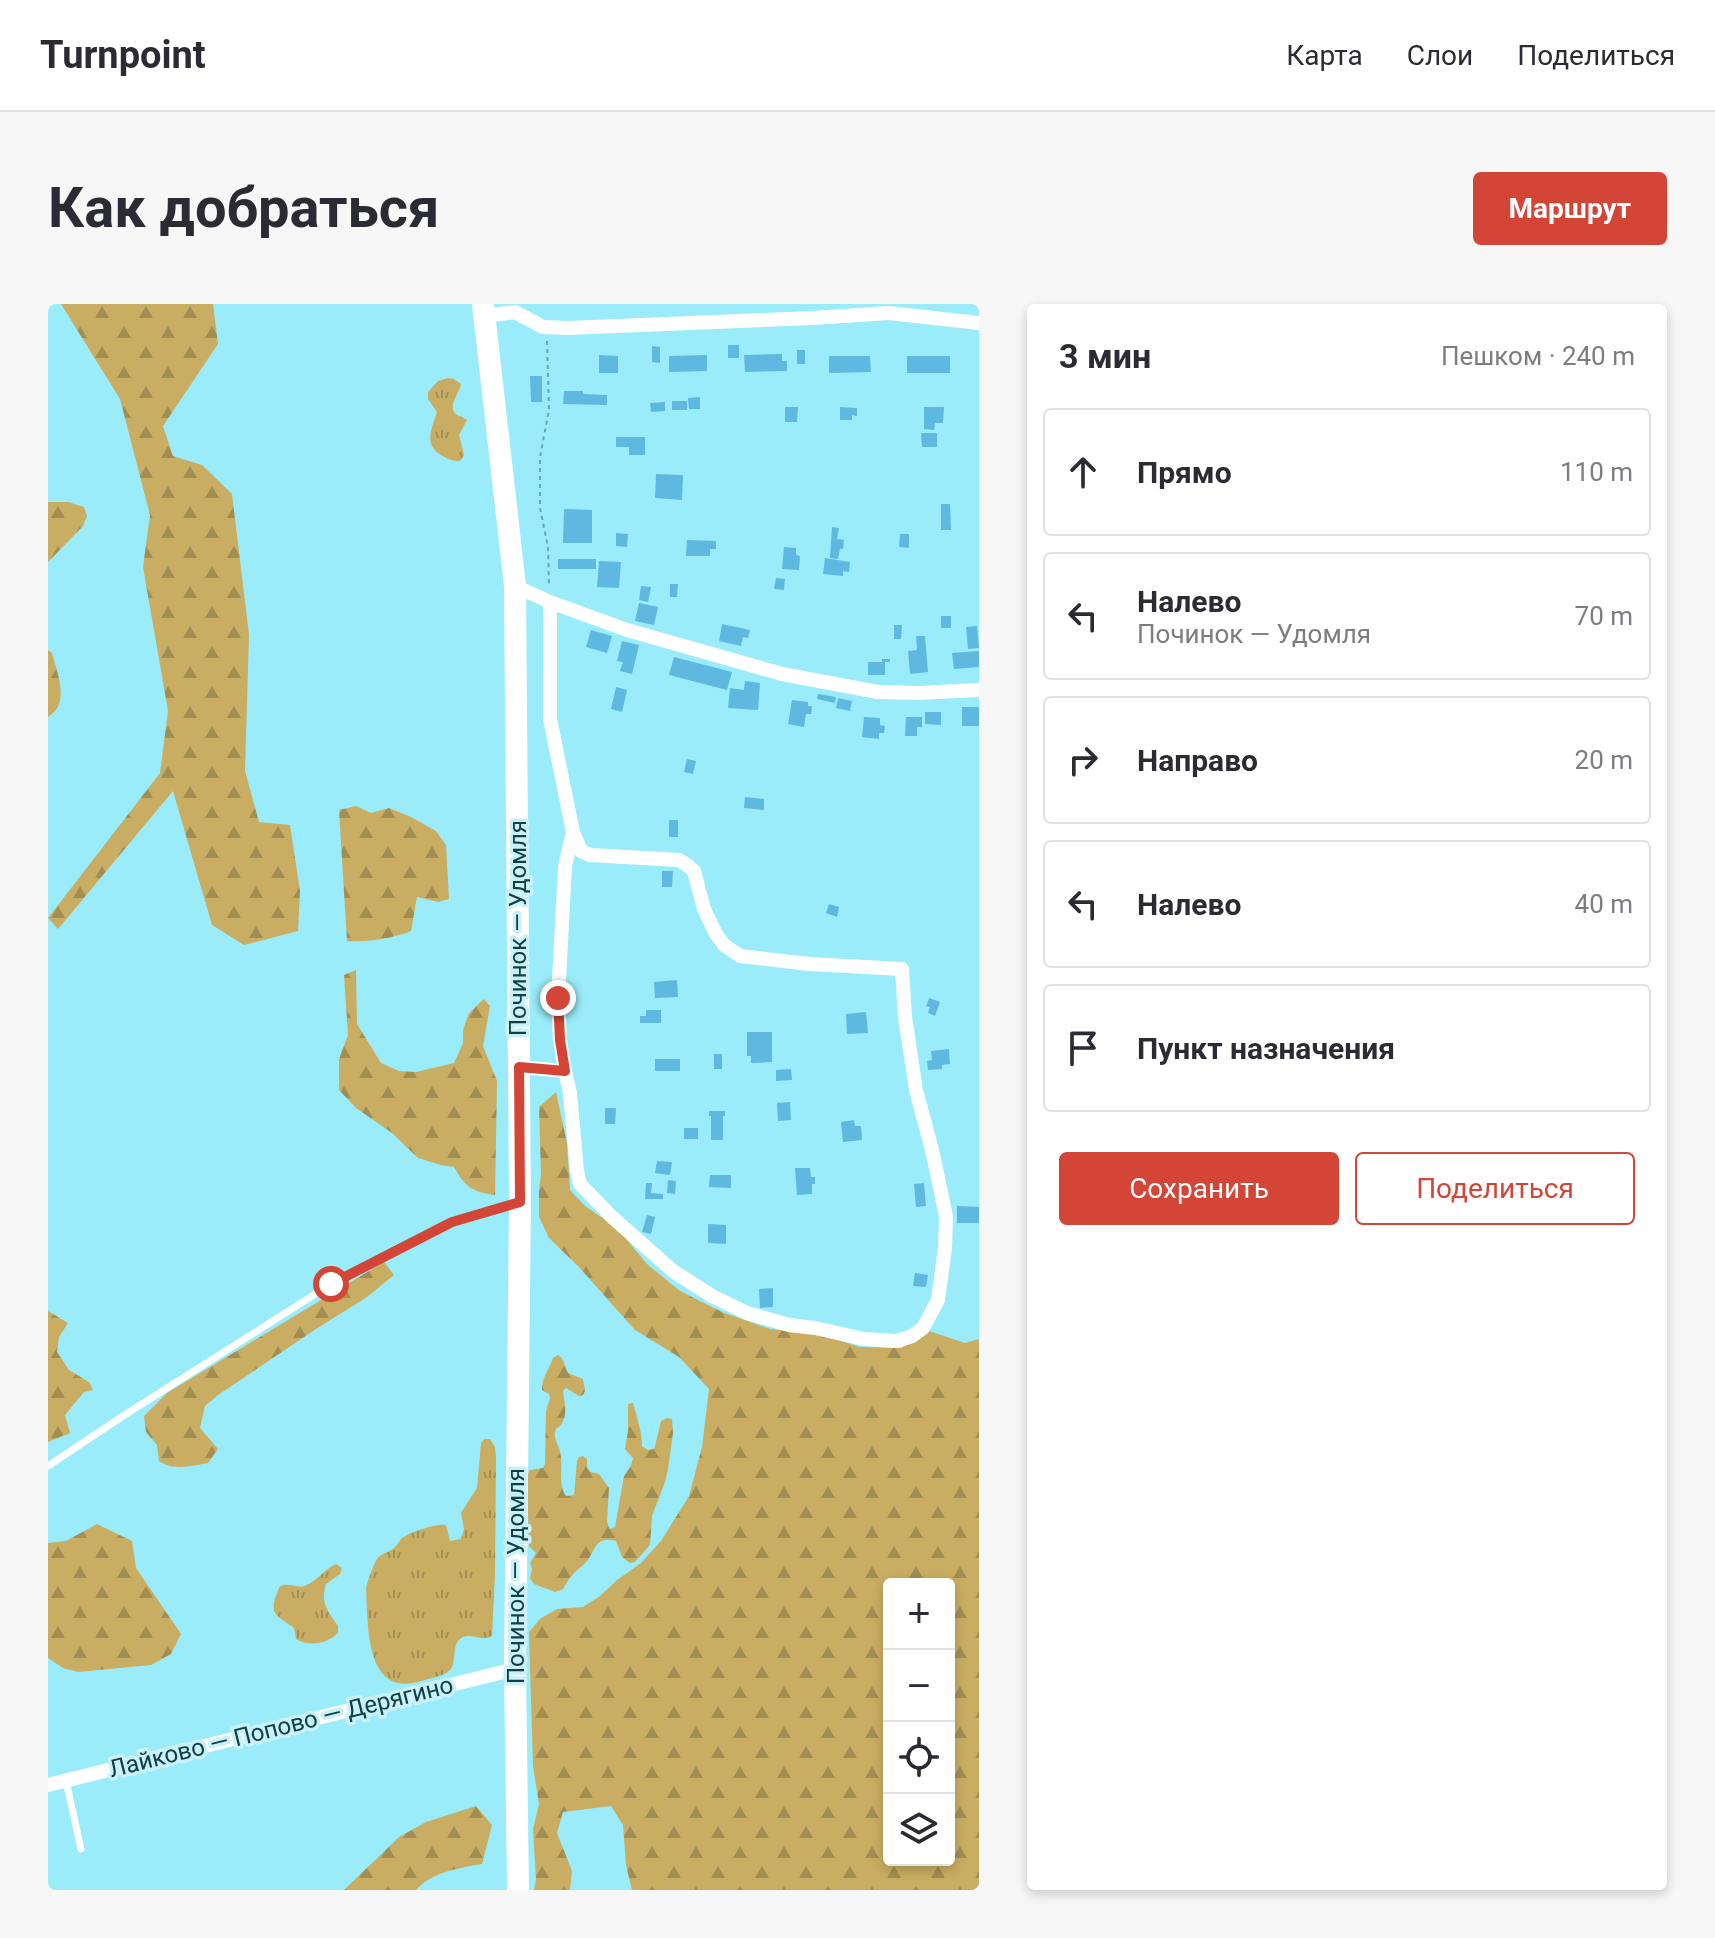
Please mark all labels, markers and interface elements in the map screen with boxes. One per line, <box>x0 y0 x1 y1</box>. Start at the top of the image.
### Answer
text: Turnpoint <box>40 33 206 77</box>
text: Карта <box>1286 39 1363 72</box>
text: Слои <box>1407 39 1473 72</box>
text: Поделиться <box>1517 39 1675 72</box>
button: Маршрут <box>1473 172 1667 245</box>
text: Как добраться <box>48 175 439 241</box>
text: 3 мин <box>1059 336 1151 376</box>
text: Пешком · 240 m <box>1441 341 1635 371</box>
icon: ahead <box>1061 450 1105 494</box>
text: Прямо <box>1137 455 1232 490</box>
text: 110 m <box>1560 457 1633 487</box>
text: Налево <box>1137 584 1241 619</box>
icon: left <box>1061 594 1105 638</box>
text: 70 m <box>1575 601 1633 631</box>
text: Починок — Удомля <box>1137 619 1371 649</box>
icon: right <box>1061 738 1105 782</box>
text: Направо <box>1137 743 1258 778</box>
text: 20 m <box>1575 745 1633 775</box>
street label: Починок — Удомля <box>504 820 532 1036</box>
icon: left <box>1061 882 1105 926</box>
text: Налево <box>1137 887 1241 922</box>
text: 40 m <box>1575 889 1633 919</box>
route end <box>540 980 576 1016</box>
icon: arrive <box>1061 1026 1105 1070</box>
text: Пункт назначения <box>1137 1031 1395 1066</box>
button: Сохранить <box>1059 1152 1339 1225</box>
button: Поделиться <box>1355 1152 1635 1225</box>
route start <box>313 1266 349 1302</box>
street label: Починок — Удомля <box>502 1468 530 1684</box>
map controls <box>883 1578 955 1866</box>
button: + <box>883 1578 955 1650</box>
button: − <box>883 1650 955 1722</box>
street label: Лайково — Попово — Дерягино <box>106 1671 456 1783</box>
button: locate <box>883 1722 955 1794</box>
button: layers <box>883 1794 955 1866</box>

